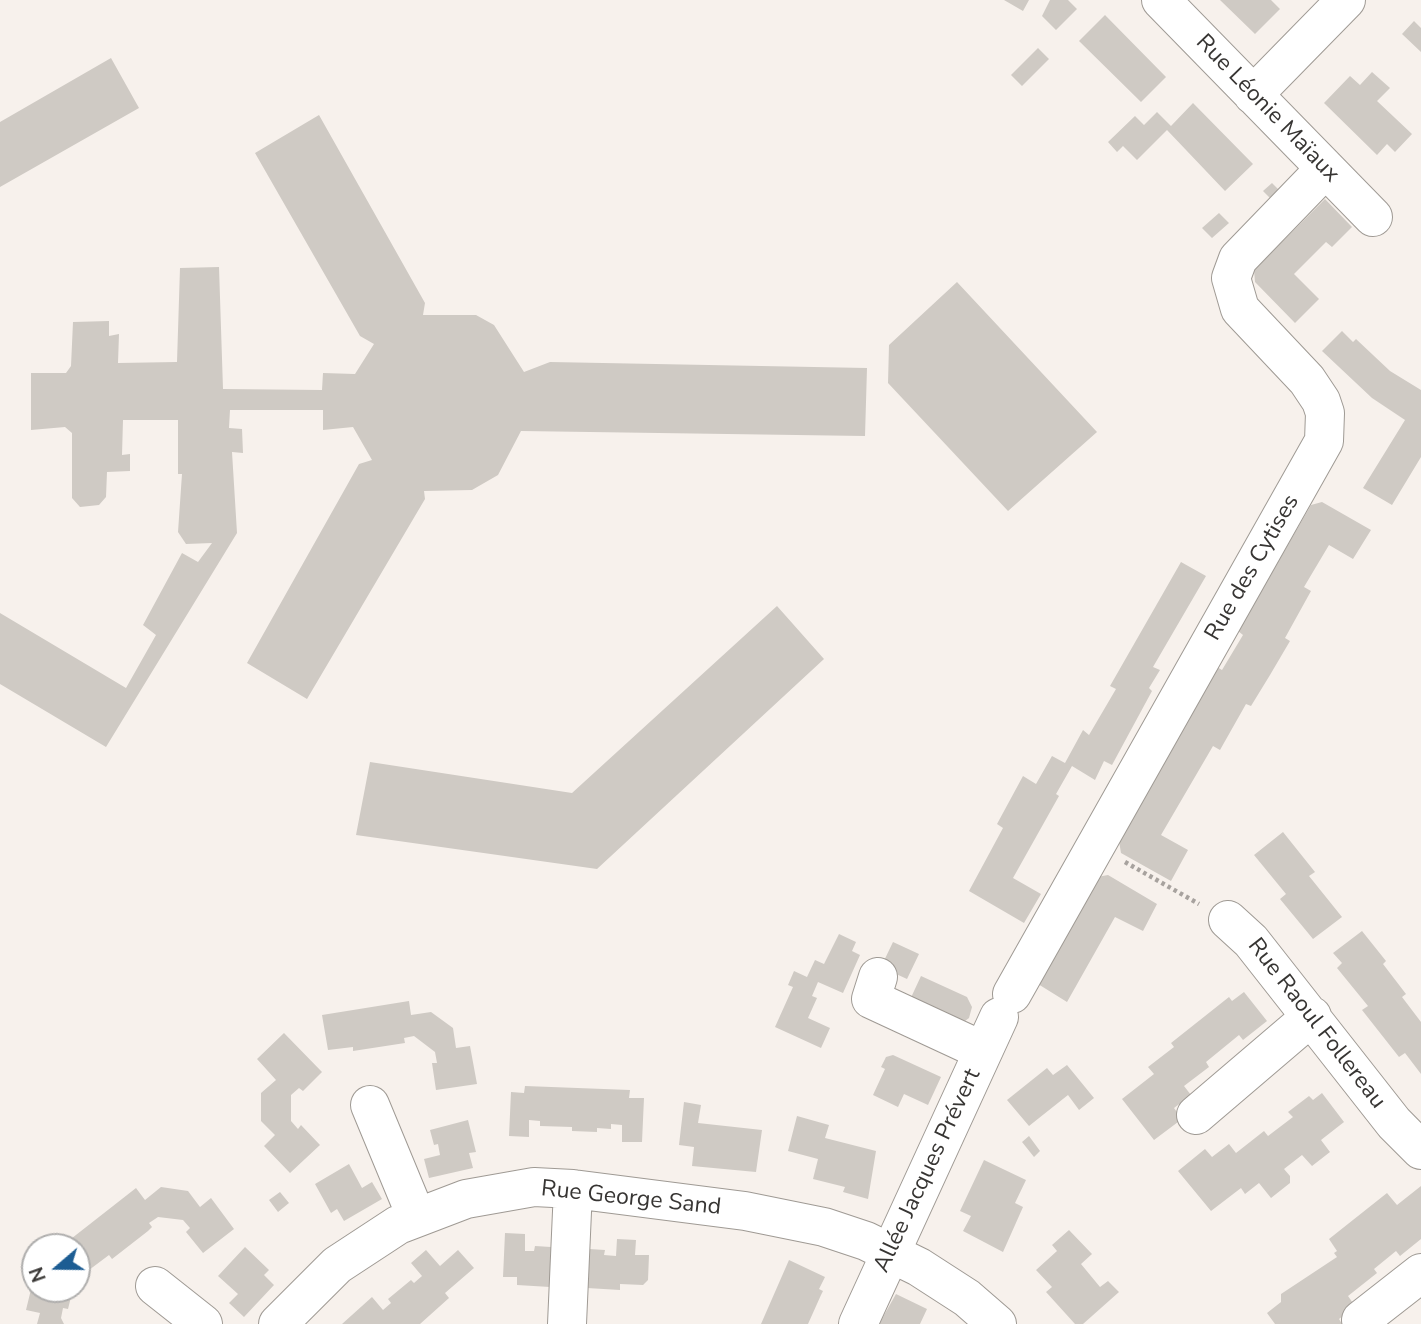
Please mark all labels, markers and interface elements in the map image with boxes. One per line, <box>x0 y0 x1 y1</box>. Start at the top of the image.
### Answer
street label: Rue Léonie Maïaux <box>1189 29 1345 189</box>
street label: Rue des Cytises <box>1200 490 1306 646</box>
street label: Rue Raoul Follereau <box>1241 933 1391 1115</box>
street label: Allée Jacques Prévert <box>869 1065 987 1277</box>
street label: Rue George Sand <box>540 1176 722 1222</box>
north arrow <box>21 1233 91 1303</box>
text: N <box>23 1263 53 1286</box>

